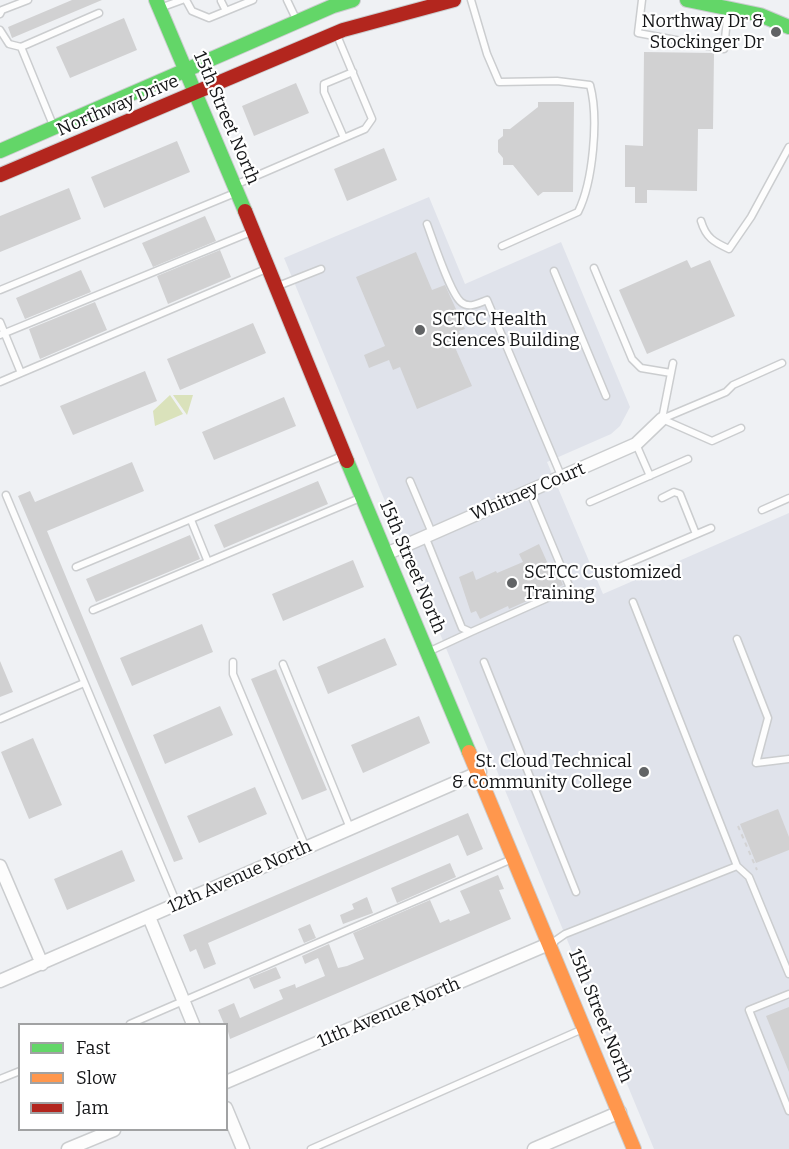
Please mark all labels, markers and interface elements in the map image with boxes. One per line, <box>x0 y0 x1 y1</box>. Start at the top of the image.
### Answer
place label: Northway Dr & Stockinger Dr <box>642 11 764 54</box>
marker: Northway Dr & Stockinger Dr <box>769 25 783 39</box>
street label: 15th Street North <box>188 48 264 188</box>
street label: Northway Drive <box>54 71 182 141</box>
place label: SCTCC Health Sciences Building <box>432 309 580 352</box>
marker: SCTCC Health Sciences Building <box>413 323 427 337</box>
street label: Whitney Court <box>467 458 589 526</box>
street label: 15th Street North <box>374 497 450 637</box>
place label: SCTCC Customized Training <box>524 562 682 604</box>
marker: SCTCC Customized Training <box>505 576 519 590</box>
place label: St. Cloud Technical & Community College <box>451 751 632 794</box>
marker: St. Cloud Technical & Community College <box>637 765 651 779</box>
street label: 12th Avenue North <box>165 836 315 918</box>
street label: 15th Street North <box>563 946 637 1086</box>
street label: 11th Avenue North <box>315 973 463 1053</box>
legend <box>18 1023 228 1131</box>
text: Fast <box>76 1037 111 1059</box>
text: Slow <box>76 1067 116 1089</box>
text: Jam <box>76 1097 109 1119</box>

